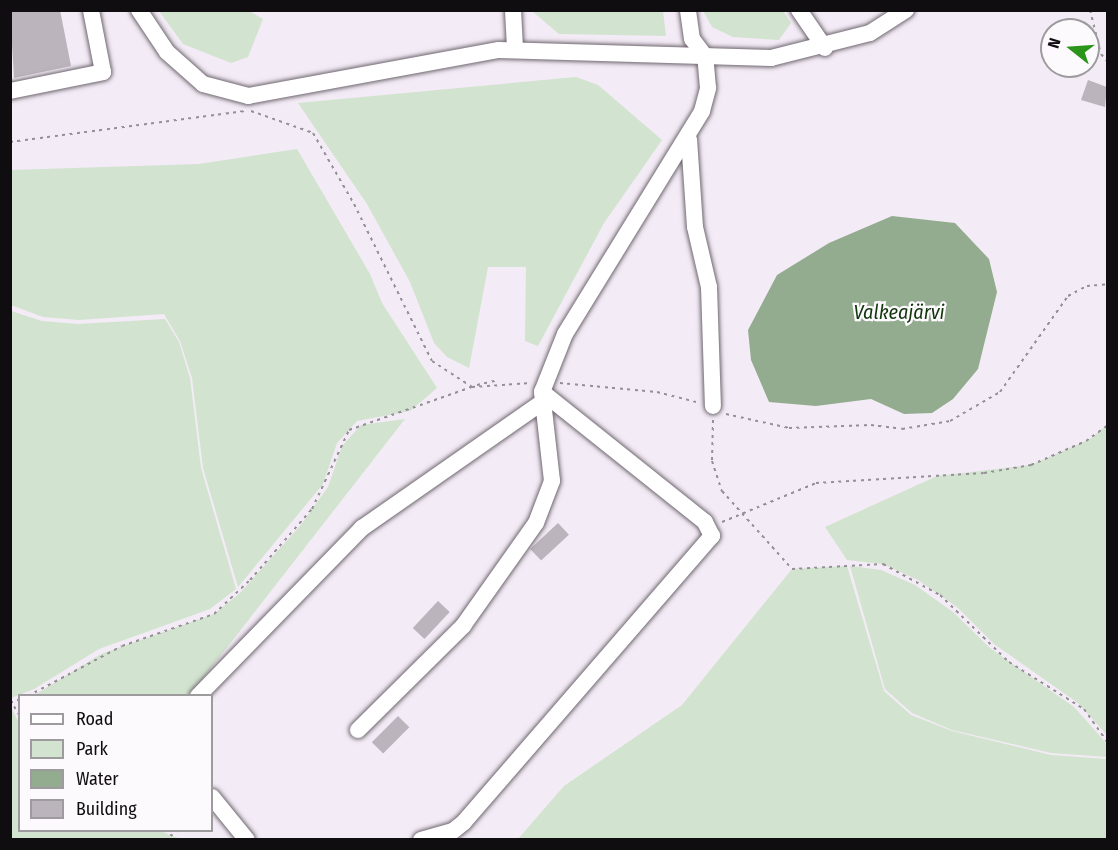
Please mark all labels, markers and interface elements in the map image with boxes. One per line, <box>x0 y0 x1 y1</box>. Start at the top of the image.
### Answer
north arrow <box>1040 18 1100 78</box>
text: N <box>1044 36 1065 51</box>
water label: Valkeajärvi <box>853 300 945 324</box>
legend <box>18 694 213 832</box>
text: Road <box>76 708 113 730</box>
text: Park <box>76 738 108 760</box>
text: Water <box>76 768 119 790</box>
text: Building <box>76 798 137 820</box>

